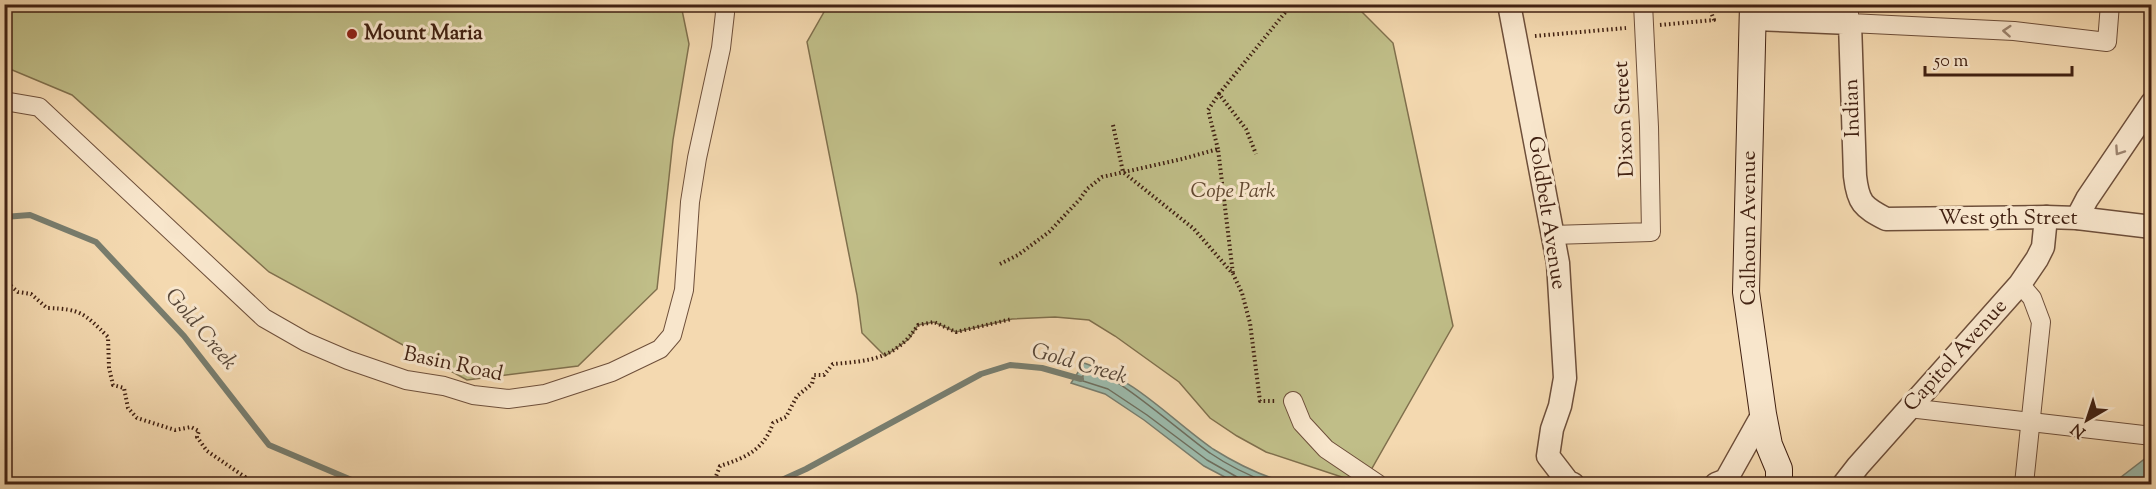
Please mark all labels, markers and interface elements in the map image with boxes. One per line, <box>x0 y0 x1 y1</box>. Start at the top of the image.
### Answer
place label: Mount Maria <box>364 19 483 49</box>
one-way arrow <box>2003 25 2012 38</box>
marker: Mount Maria <box>345 27 359 41</box>
scale bar <box>1925 39 2072 77</box>
text: 50 m <box>1933 49 1969 75</box>
street label: Dixon Street <box>1607 60 1643 178</box>
street label: Indian <box>1837 78 1869 138</box>
street label: Goldbelt Avenue <box>1519 134 1573 292</box>
one-way arrow <box>2115 145 2126 156</box>
street label: Calhoun Avenue <box>1735 151 1765 305</box>
park label: Cope Park <box>1190 177 1276 207</box>
street label: West 9th Street <box>1938 204 2078 234</box>
water label: Gold Creek <box>156 282 244 378</box>
street label: Capitol Avenue <box>1897 293 2015 419</box>
water label: Gold Creek <box>1027 336 1131 394</box>
street label: Basin Road <box>400 340 506 390</box>
north arrow <box>2057 390 2117 450</box>
text: N <box>2067 417 2091 443</box>

